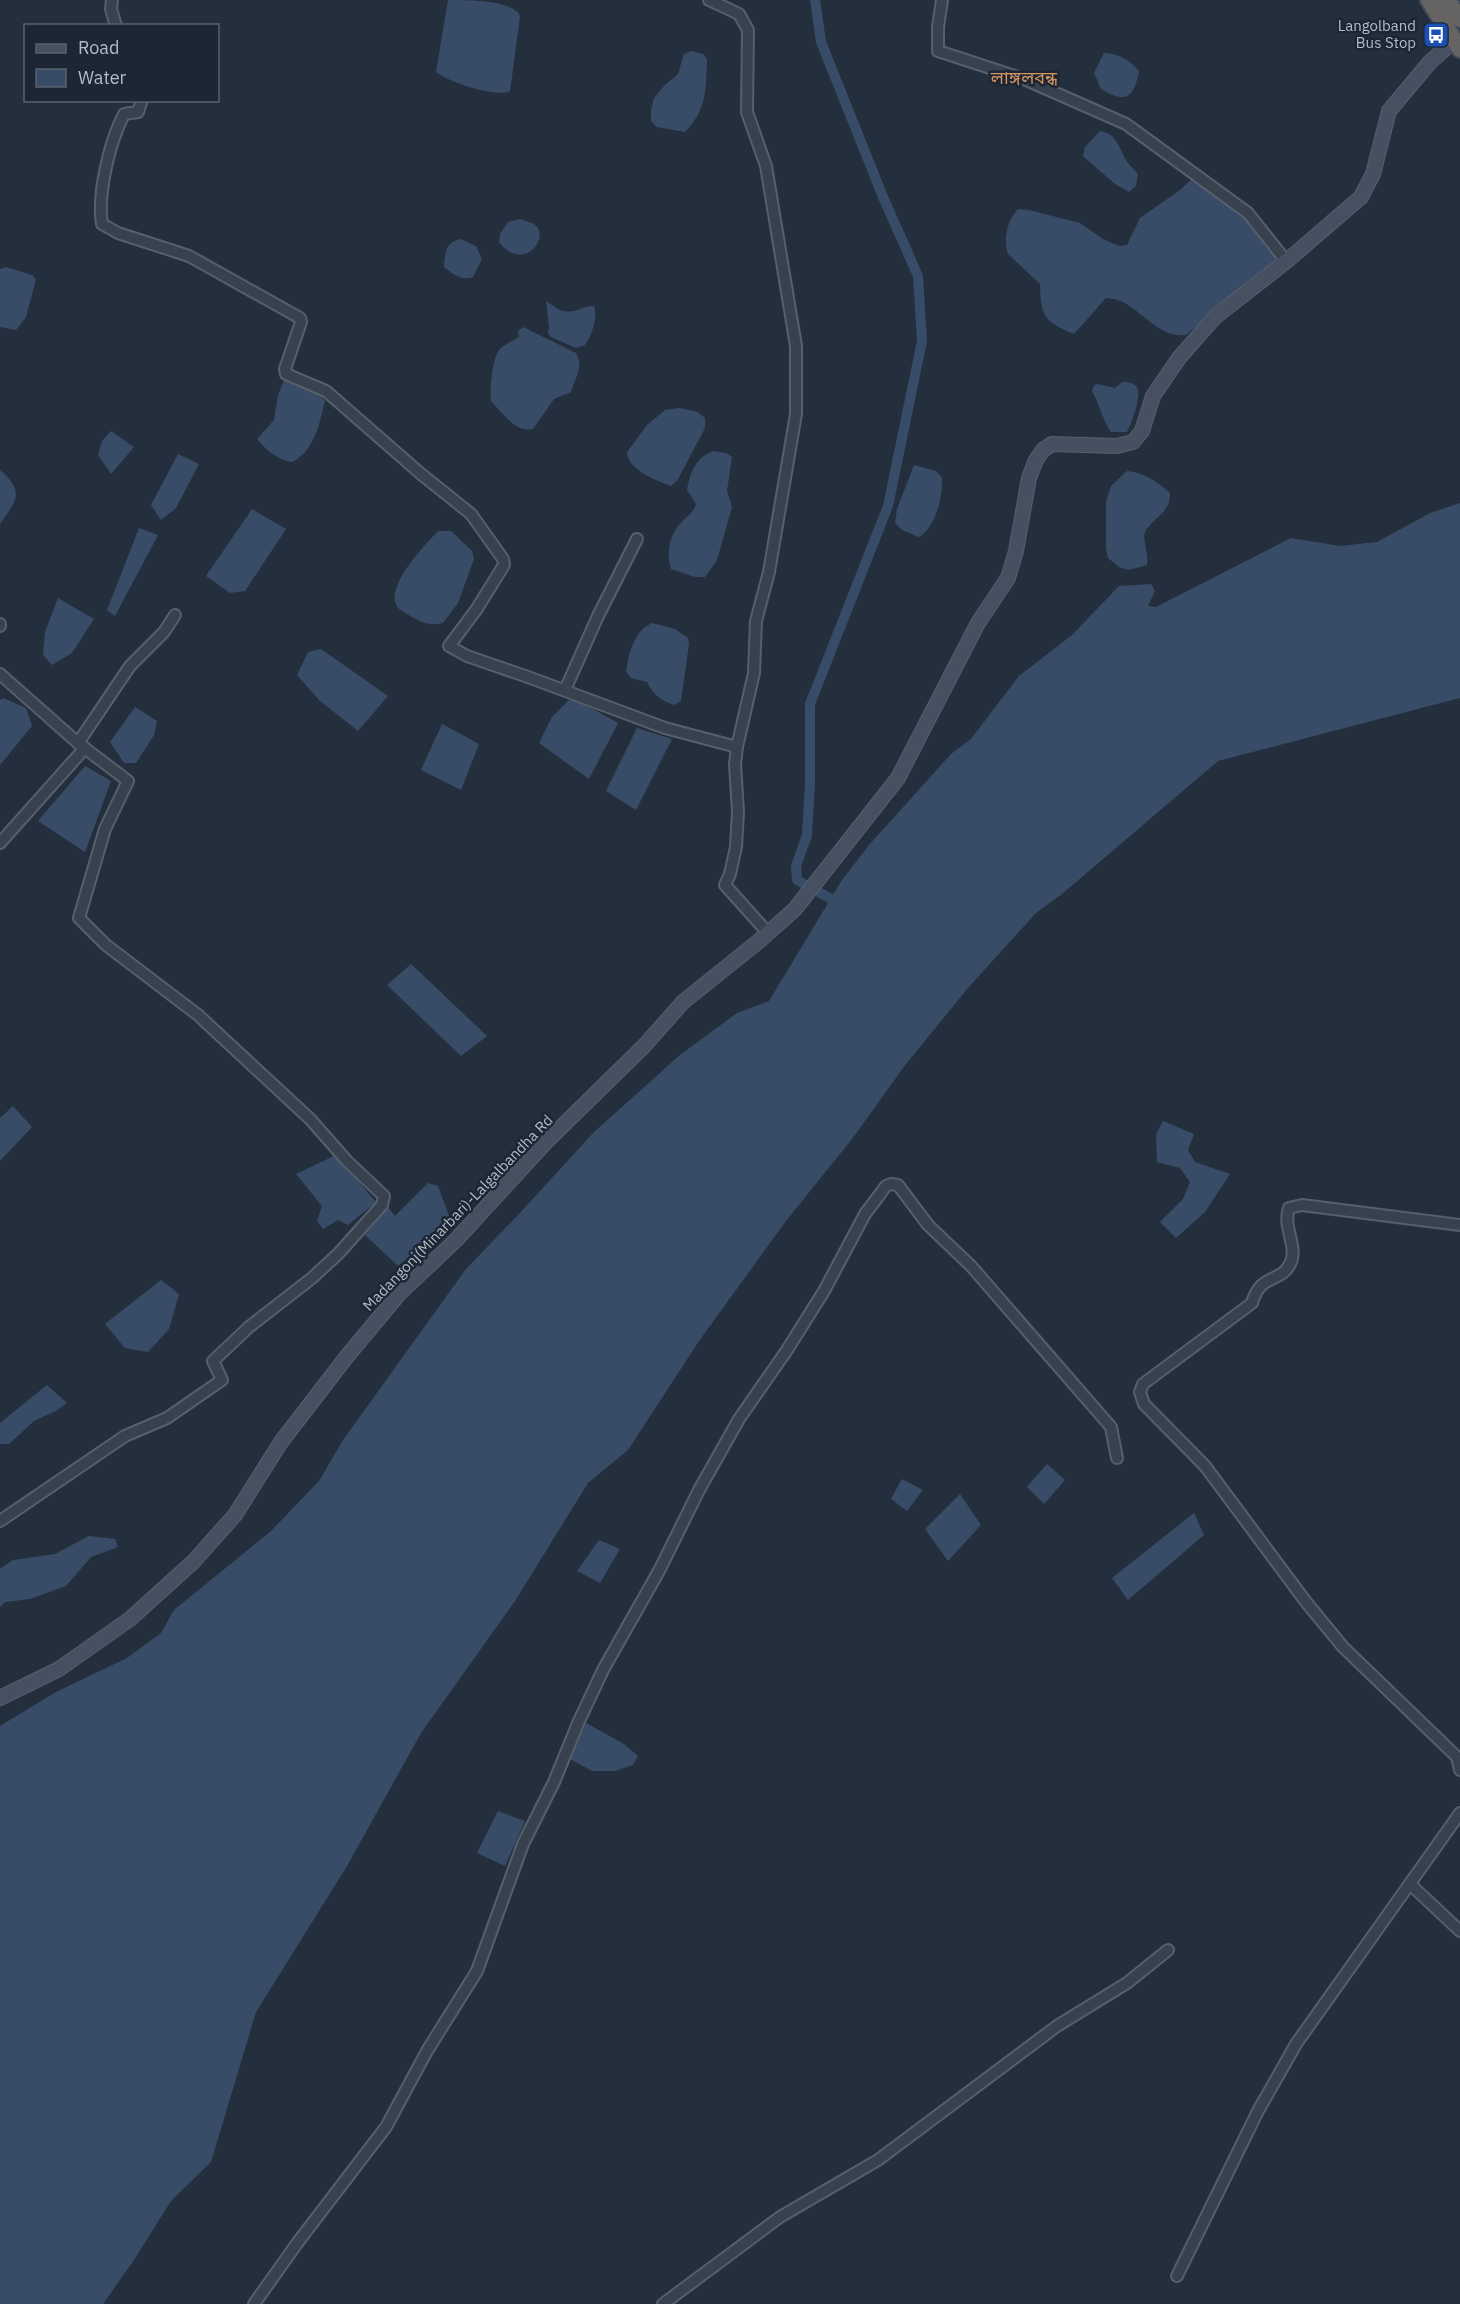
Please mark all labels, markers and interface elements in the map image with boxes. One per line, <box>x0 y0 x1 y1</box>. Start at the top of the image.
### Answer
place label: Langolband Bus Stop <box>1338 16 1416 52</box>
bus stop icon: Langolband Bus Stop <box>1421 20 1451 50</box>
legend <box>24 24 219 102</box>
text: Road <box>78 36 119 59</box>
text: Water <box>78 66 127 89</box>
district label: লাঙ্গলবন্ধ <box>990 66 1058 89</box>
street label: Madangonj(Minarbari)-Lalgalbandha Rd <box>359 1111 557 1315</box>

